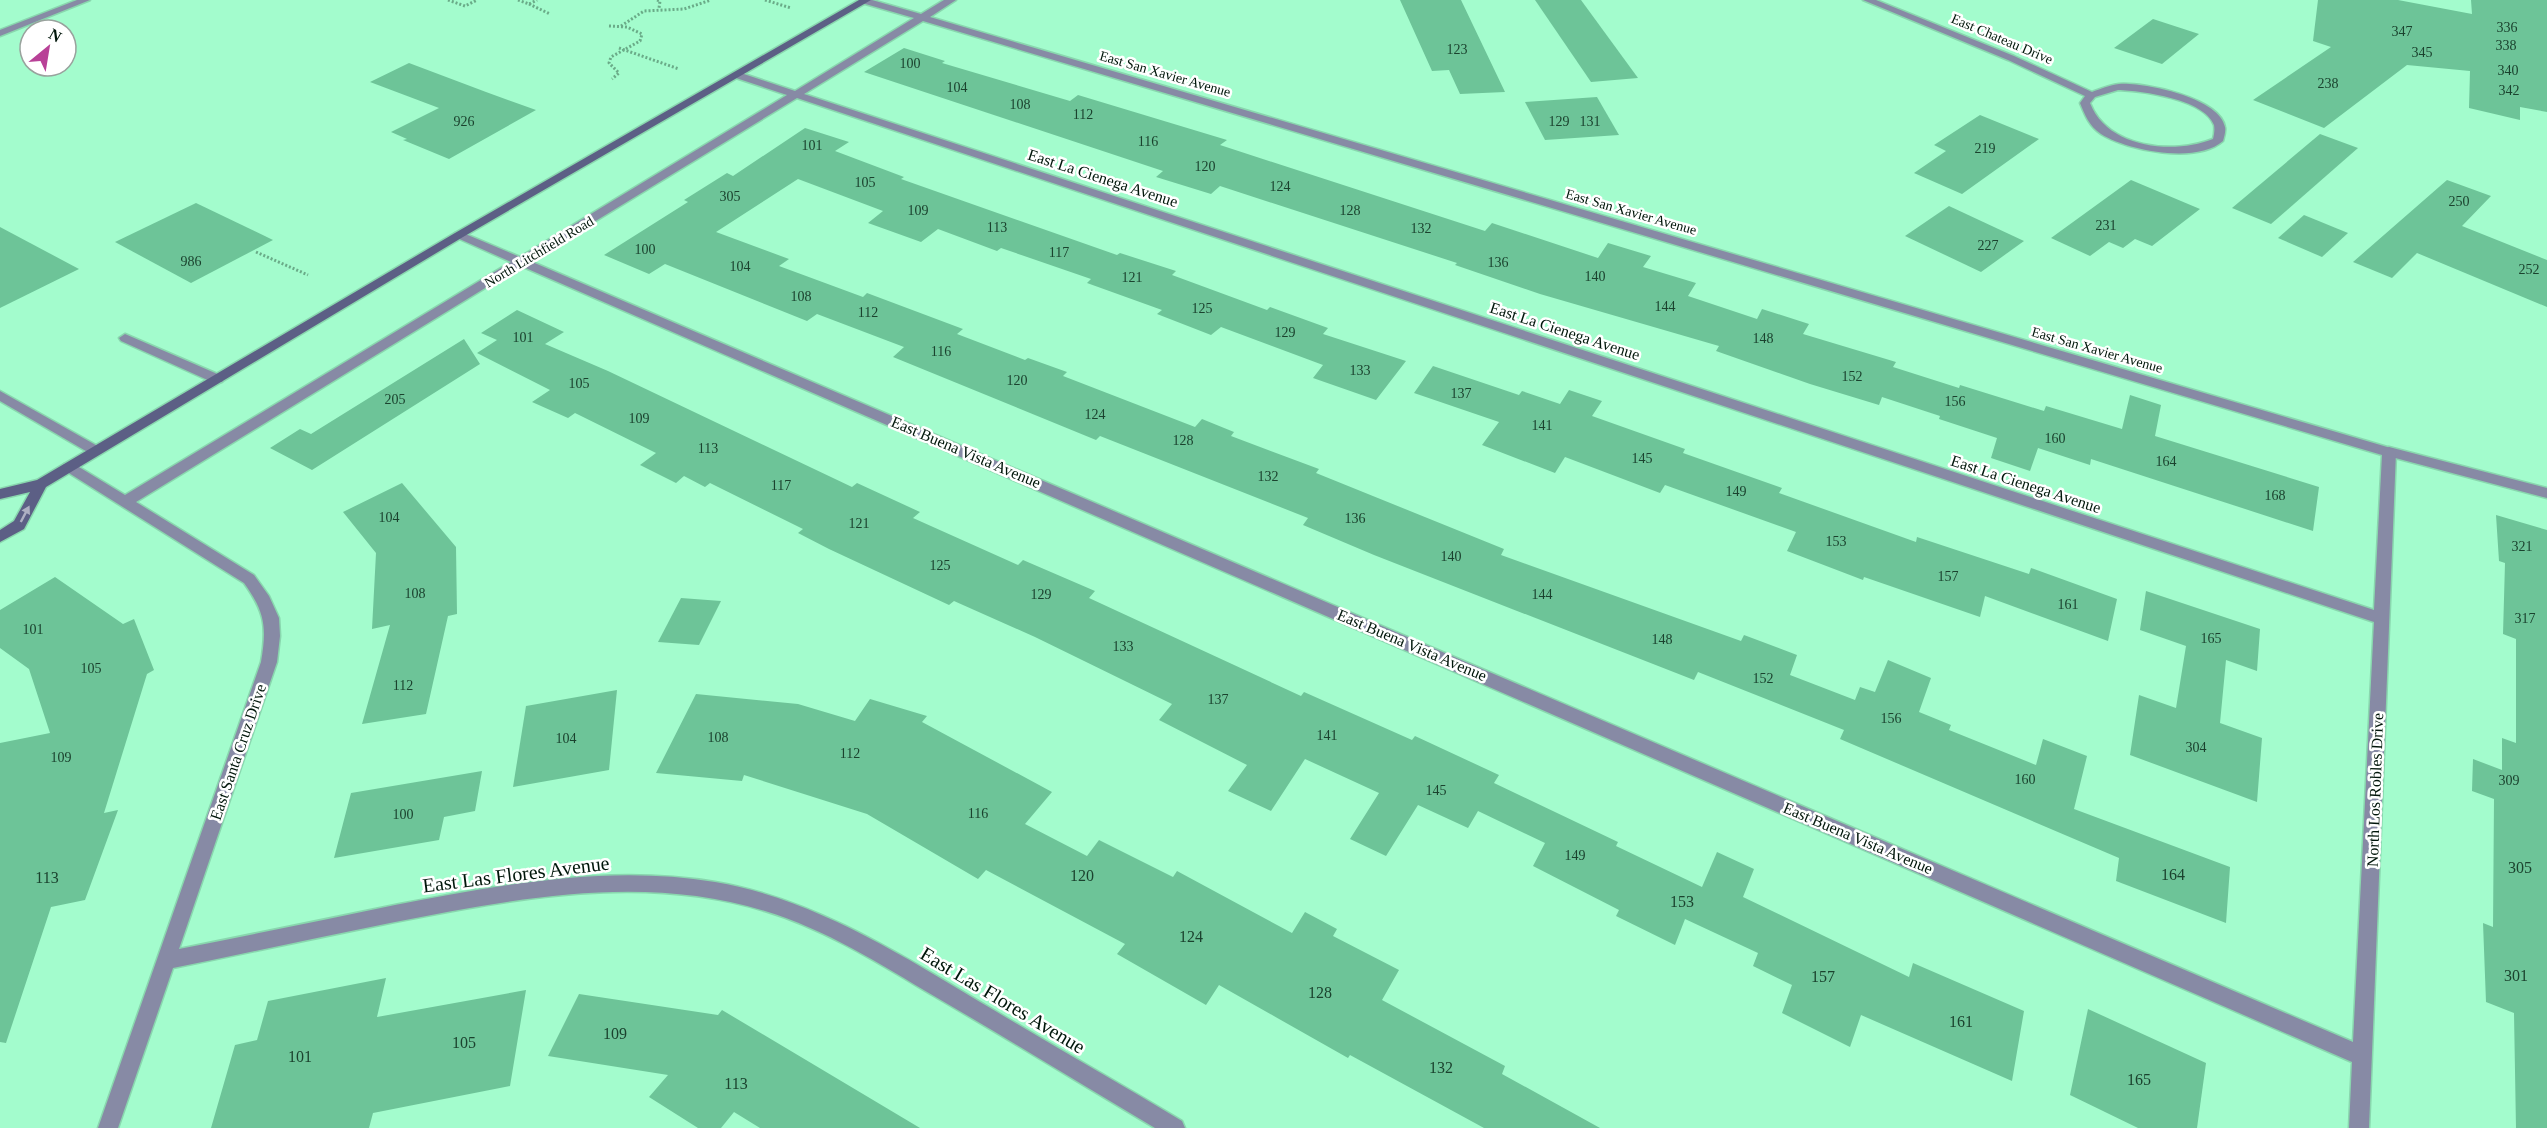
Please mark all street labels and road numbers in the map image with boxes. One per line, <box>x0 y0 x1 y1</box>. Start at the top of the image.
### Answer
street label: East Chateau Drive <box>1949 11 2055 67</box>
street label: East San Xavier Avenue <box>1098 48 1232 100</box>
street label: East La Cienega Avenue <box>1026 146 1180 211</box>
street label: East San Xavier Avenue <box>1564 186 1698 238</box>
street label: North Litchfield Road <box>482 214 596 290</box>
street label: East La Cienega Avenue <box>1488 299 1642 364</box>
street label: East San Xavier Avenue <box>2030 324 2164 376</box>
street label: East Buena Vista Avenue <box>889 413 1043 491</box>
street label: East La Cienega Avenue <box>1949 452 2103 517</box>
street label: East Buena Vista Avenue <box>1335 606 1489 684</box>
street label: East Santa Cruz Drive <box>207 682 269 822</box>
street label: North Los Robles Drive <box>2364 713 2386 867</box>
street label: East Buena Vista Avenue <box>1781 799 1935 877</box>
street label: East Las Flores Avenue <box>421 852 611 896</box>
street label: East Las Flores Avenue <box>917 942 1089 1058</box>

